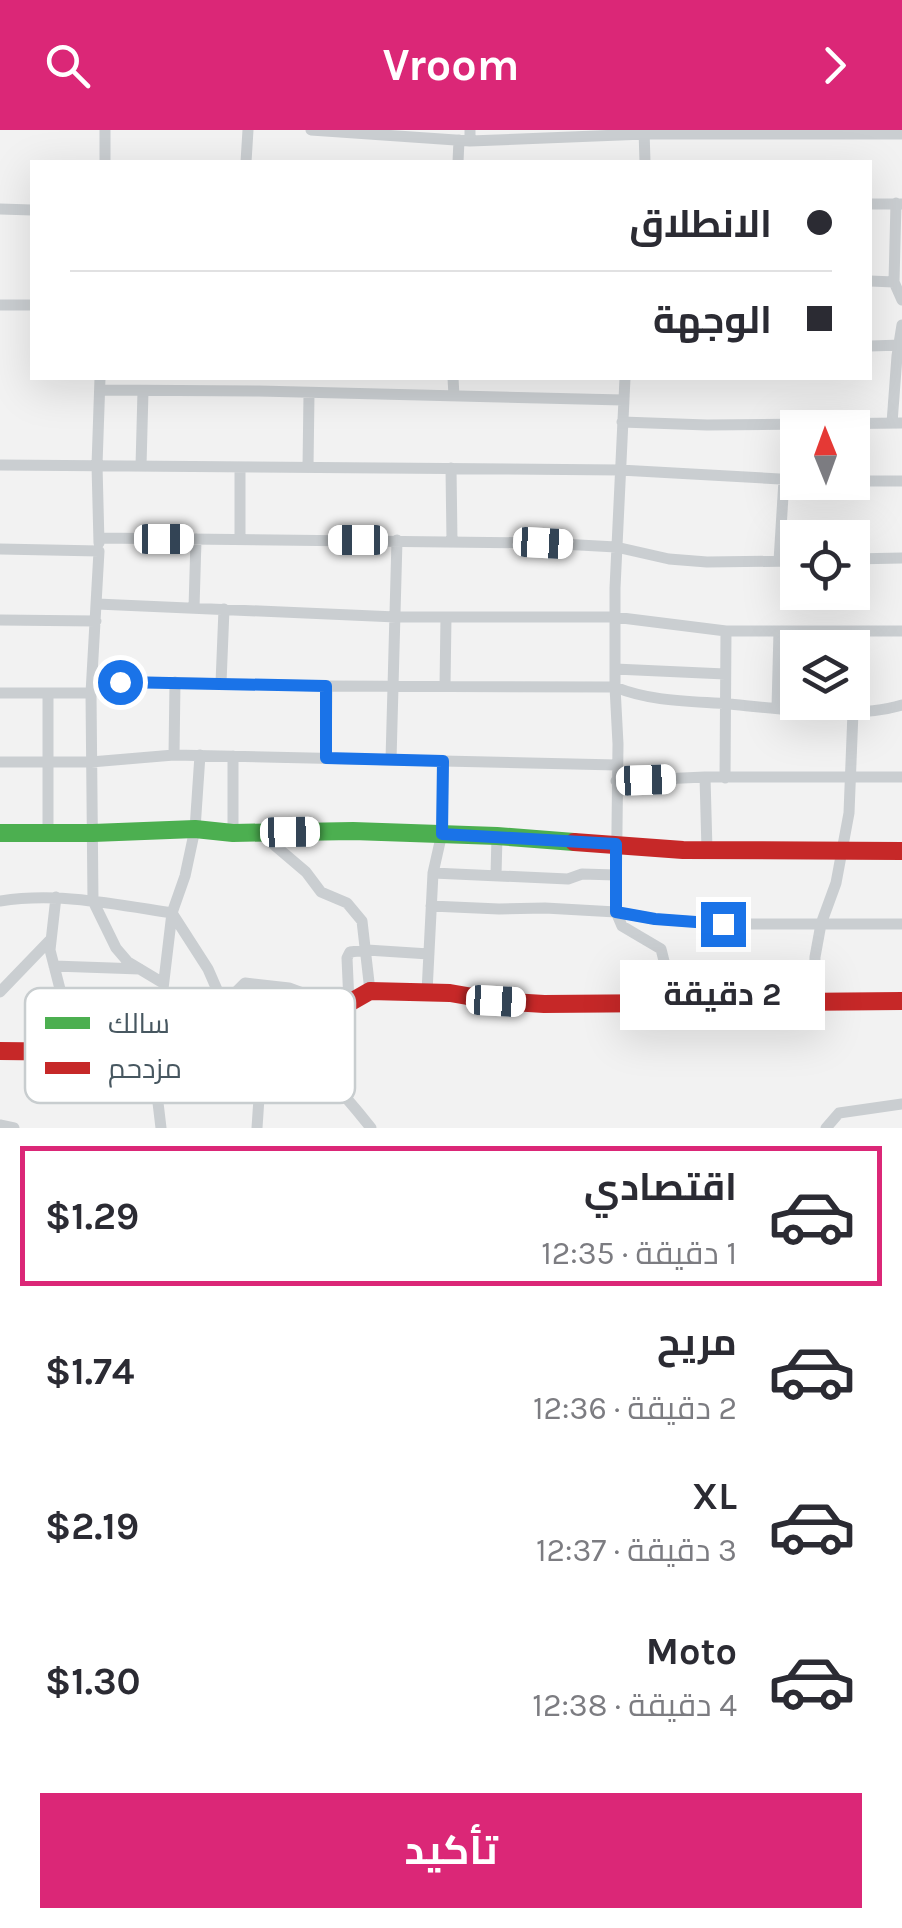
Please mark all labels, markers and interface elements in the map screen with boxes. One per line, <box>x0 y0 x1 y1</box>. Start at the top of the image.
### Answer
icon: search <box>40 38 95 93</box>
icon: forward <box>807 38 862 93</box>
text: Vroom <box>383 39 520 91</box>
text: الانطلاق <box>629 202 772 247</box>
text: الوجهة <box>653 298 772 343</box>
north arrow <box>780 410 870 500</box>
map controls <box>780 410 870 720</box>
button: locate <box>780 520 870 610</box>
car <box>134 524 194 554</box>
car <box>328 525 388 555</box>
car <box>512 526 574 560</box>
button: layers <box>780 630 870 720</box>
route start <box>98 660 143 705</box>
car <box>615 764 677 796</box>
car <box>260 816 320 848</box>
route end <box>701 902 746 947</box>
callout: 2 دقيقة <box>620 959 826 1029</box>
text: 2 دقيقة <box>664 976 781 1013</box>
car <box>465 984 527 1018</box>
legend <box>25 988 355 1103</box>
text: سالك <box>108 1007 170 1040</box>
text: مزدحم <box>108 1052 182 1088</box>
text: اقتصادي <box>584 1165 737 1210</box>
icon: car <box>767 1171 857 1261</box>
text: $1.29 <box>45 1194 139 1239</box>
text: 1 دقيقة · 12:35 <box>541 1235 737 1272</box>
text: مريح <box>657 1320 737 1365</box>
icon: car <box>767 1326 857 1416</box>
text: $1.74 <box>45 1349 134 1394</box>
text: 2 دقيقة · 12:36 <box>533 1390 737 1427</box>
text: XL <box>692 1474 737 1519</box>
icon: car <box>767 1481 857 1571</box>
text: $2.19 <box>45 1504 139 1549</box>
text: 3 دقيقة · 12:37 <box>536 1532 737 1569</box>
text: Moto <box>646 1629 737 1674</box>
icon: car <box>767 1636 857 1726</box>
text: $1.30 <box>45 1659 141 1704</box>
text: 4 دقيقة · 12:38 <box>532 1687 737 1724</box>
button: تأكيد <box>40 1793 862 1908</box>

